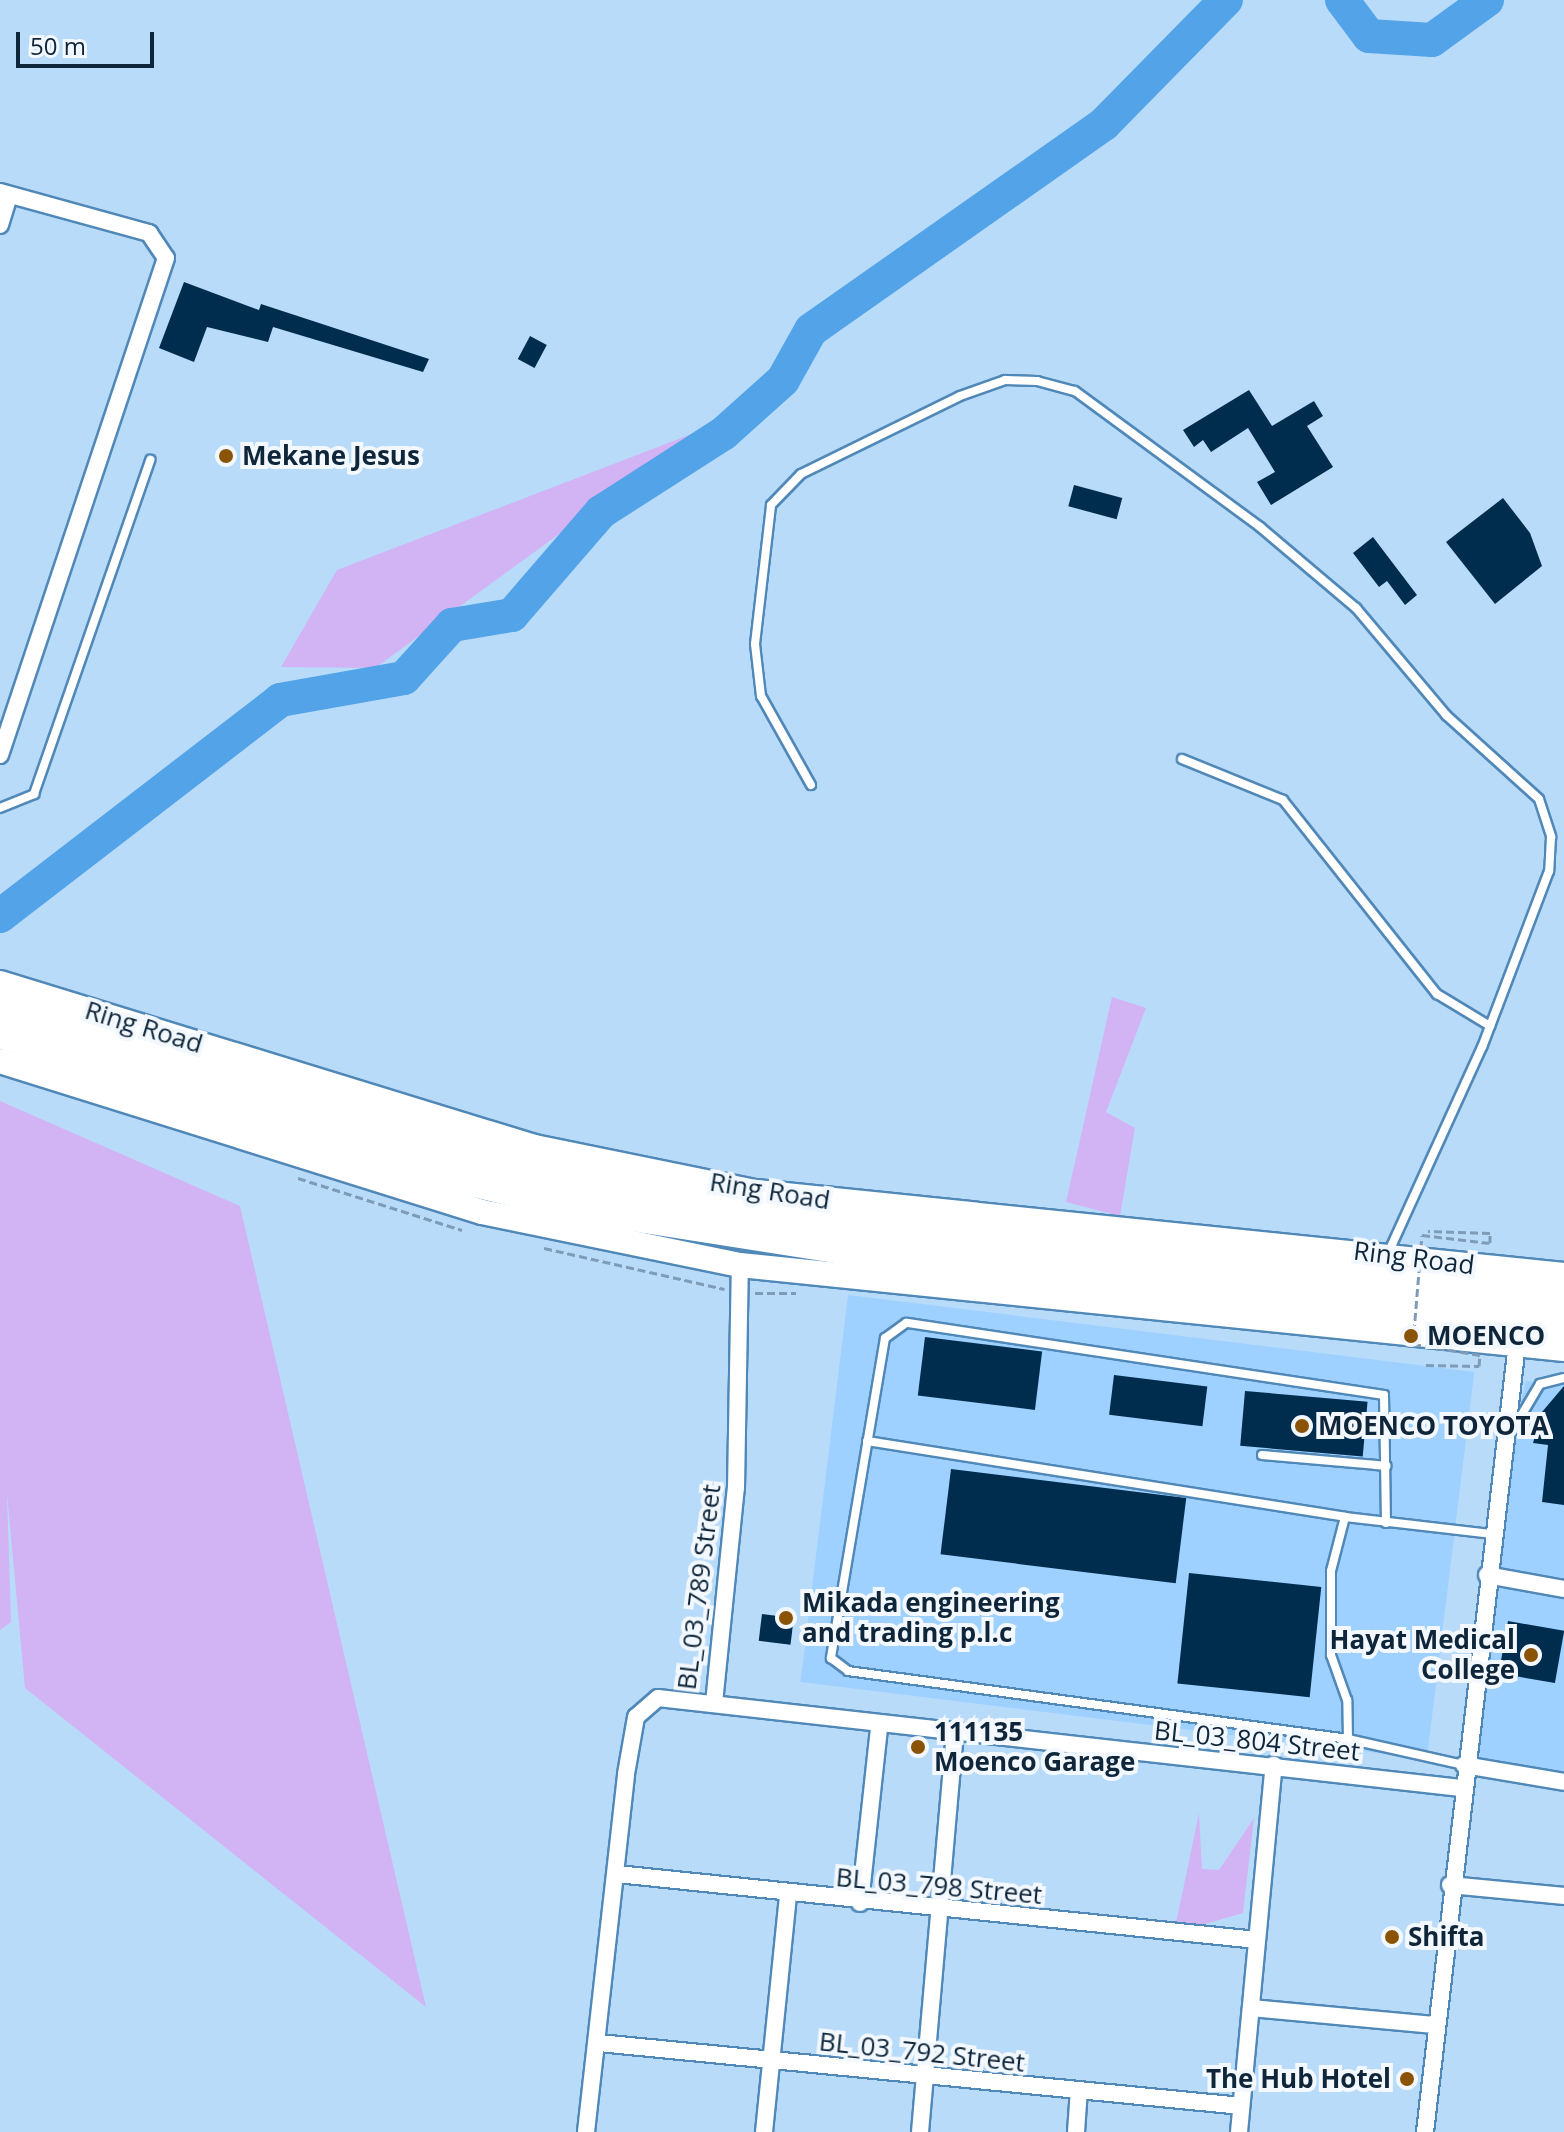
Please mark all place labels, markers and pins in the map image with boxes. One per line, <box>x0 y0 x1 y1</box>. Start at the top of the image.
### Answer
place label: Mekane Jesus <box>242 440 420 472</box>
marker: Mekane Jesus <box>217 447 235 465</box>
place label: MOENCO <box>1427 1320 1545 1352</box>
marker: MOENCO <box>1402 1327 1420 1345</box>
place label: MOENCO TOYOTA <box>1318 1410 1549 1442</box>
marker: MOENCO TOYOTA <box>1293 1417 1311 1435</box>
place label: Mikada engineering and trading p.l.c <box>802 1587 1060 1648</box>
marker: Mikada engineering and trading p.l.c <box>777 1609 795 1627</box>
place label: Hayat Medical College <box>1330 1624 1515 1686</box>
marker: Hayat Medical College <box>1522 1646 1540 1664</box>
place label: 111135 Moenco Garage <box>934 1716 1135 1778</box>
marker: 111135 Moenco Garage <box>909 1738 927 1756</box>
place label: Shifta <box>1408 1921 1484 1953</box>
marker: Shifta <box>1383 1928 1401 1946</box>
place label: The Hub Hotel <box>1206 2063 1391 2095</box>
marker: The Hub Hotel <box>1398 2070 1416 2088</box>

